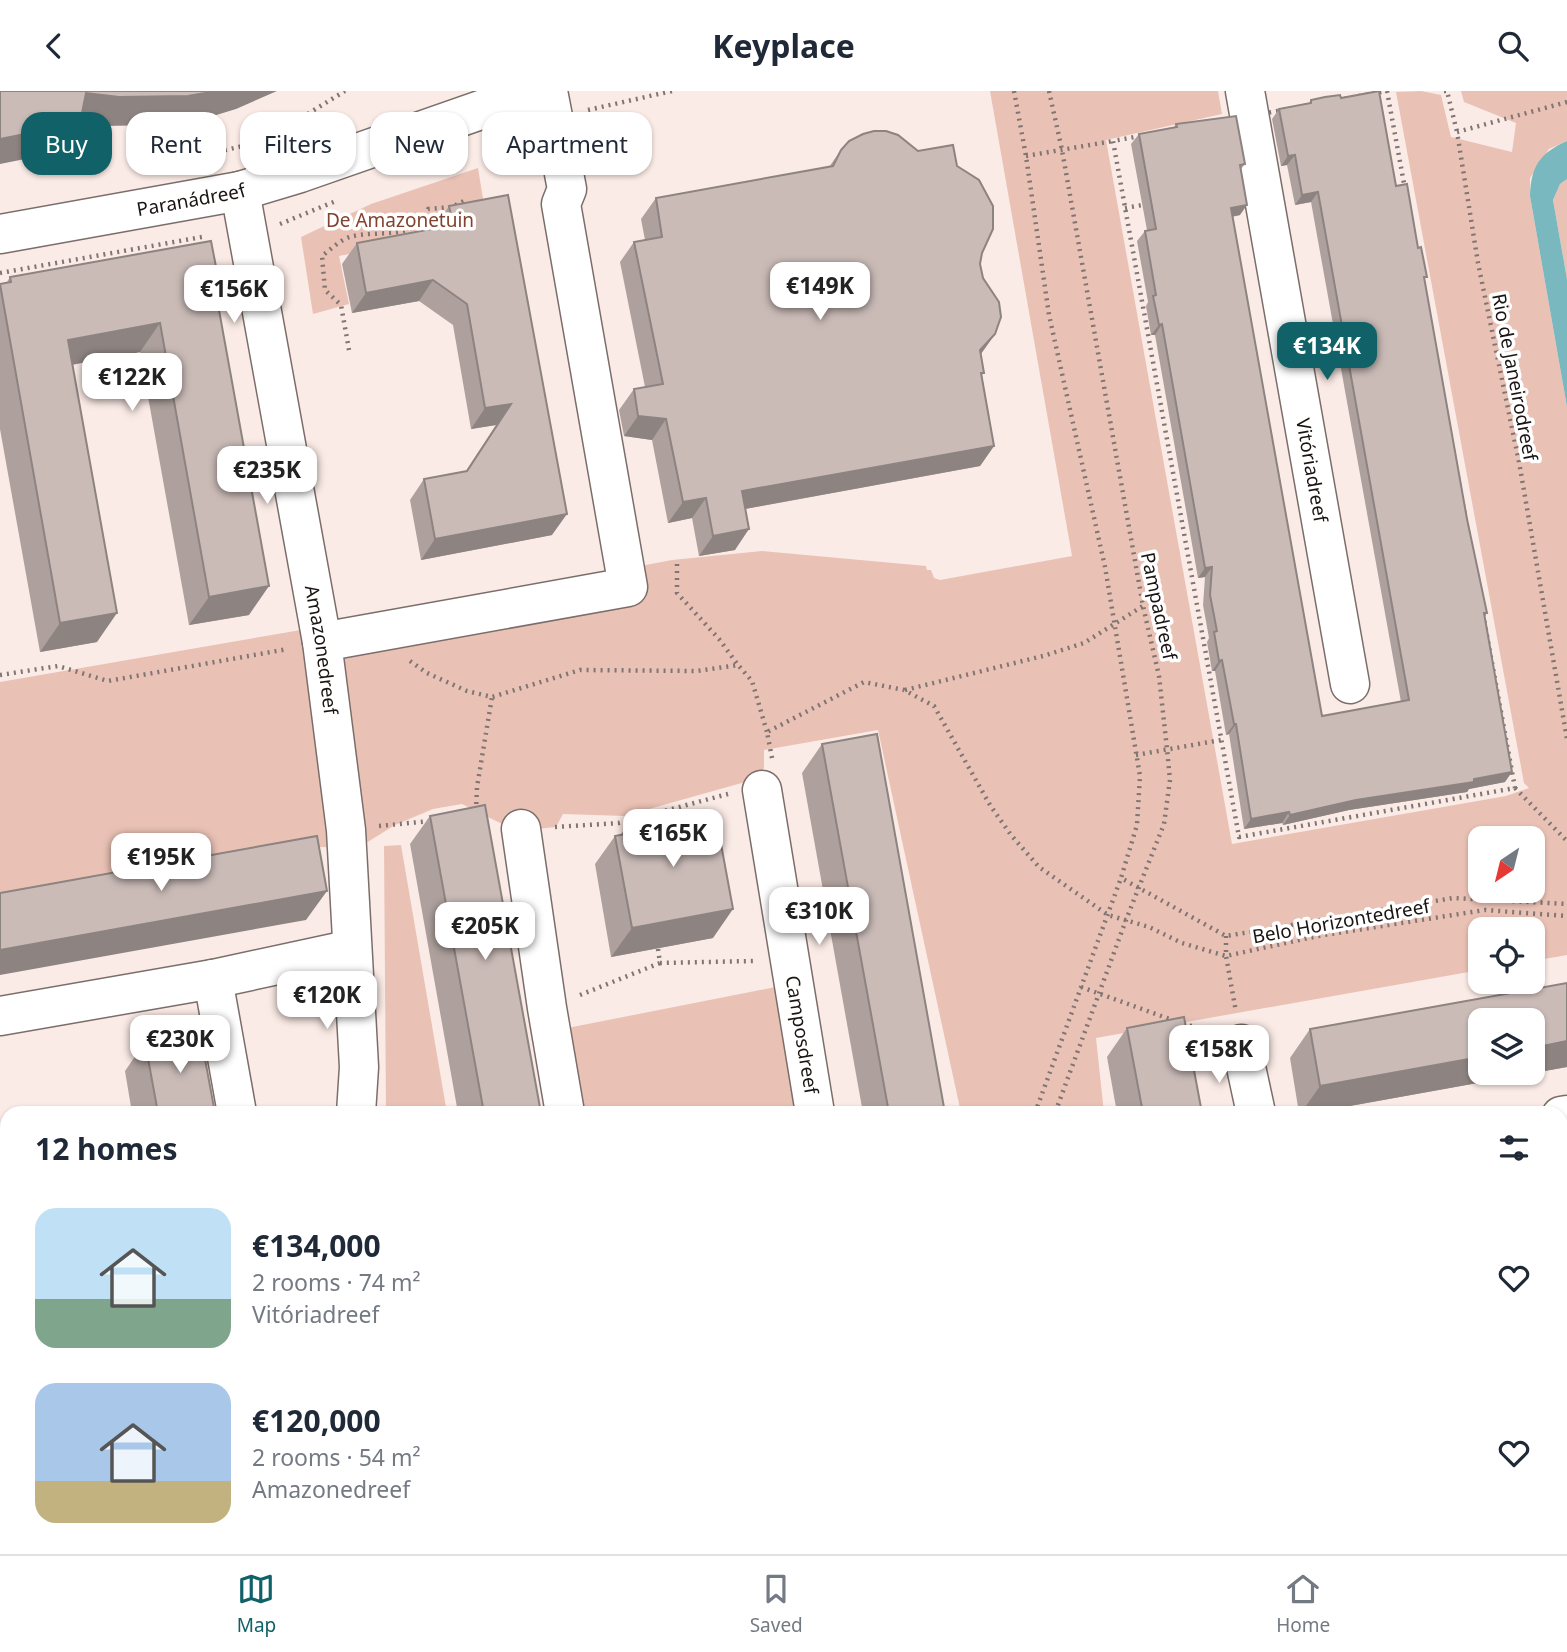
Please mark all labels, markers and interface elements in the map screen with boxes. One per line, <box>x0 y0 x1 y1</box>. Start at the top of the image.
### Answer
text: Keyplace <box>712 24 855 67</box>
icon: back <box>35 27 73 65</box>
icon: search <box>1494 27 1532 65</box>
chip: Buy <box>21 112 112 175</box>
chip: Rent <box>126 112 226 175</box>
chip: Filters <box>240 112 356 175</box>
chip: New <box>370 112 468 175</box>
chip: Apartment <box>482 112 652 175</box>
street label: Paranádreef <box>135 177 250 222</box>
park label: De Amazonetuin <box>326 207 474 233</box>
pin: €149K <box>771 263 869 322</box>
pin: €156K <box>185 265 283 325</box>
text: €149K <box>786 269 854 301</box>
text: €156K <box>200 272 268 304</box>
street label: Rio de Janeirodreef <box>1486 291 1544 464</box>
pin: €134K <box>1278 323 1376 382</box>
text: €134K <box>1293 329 1361 361</box>
pin: €122K <box>83 353 181 413</box>
text: €122K <box>98 360 166 392</box>
street label: Vitóriadreef <box>1290 416 1334 526</box>
pin: €235K <box>218 447 316 506</box>
text: €235K <box>233 453 301 485</box>
street label: Pampadreef <box>1135 550 1183 664</box>
street label: Amazonedreef <box>299 583 344 717</box>
pin: €165K <box>624 809 722 869</box>
text: €165K <box>639 816 707 848</box>
north arrow <box>1468 826 1545 903</box>
map controls <box>1468 826 1545 1085</box>
pin: €195K <box>112 833 210 893</box>
text: €195K <box>127 840 195 872</box>
pin: €310K <box>770 887 868 947</box>
street label: Belo Horizontedreef <box>1250 892 1433 949</box>
text: €310K <box>785 894 853 926</box>
pin: €205K <box>436 903 534 962</box>
text: €205K <box>451 909 519 941</box>
button: locate <box>1468 917 1545 994</box>
pin: €120K <box>278 971 376 1031</box>
street label: Camposdreef <box>780 973 825 1097</box>
text: €120K <box>293 978 361 1010</box>
button: layers <box>1468 1008 1545 1085</box>
pin: €230K <box>131 1016 229 1075</box>
text: €230K <box>146 1022 214 1054</box>
pin: €158K <box>1170 1025 1268 1085</box>
text: €158K <box>1185 1032 1253 1064</box>
text: 12 homes <box>35 1128 178 1169</box>
icon: filters <box>1495 1129 1533 1167</box>
text: €134,000 <box>252 1225 381 1266</box>
icon: home <box>91 1236 175 1320</box>
icon: heart <box>1495 1259 1533 1297</box>
text: 2 rooms · 74 m² <box>252 1266 421 1298</box>
text: Vitóriadreef <box>252 1298 379 1330</box>
text: €120,000 <box>252 1400 381 1441</box>
icon: home <box>91 1411 175 1495</box>
icon: heart <box>1495 1434 1533 1472</box>
text: 2 rooms · 54 m² <box>252 1441 421 1473</box>
text: Amazonedreef <box>252 1473 410 1505</box>
tab: Map <box>237 1570 276 1638</box>
tab: Saved <box>750 1570 803 1638</box>
tab: Home <box>1276 1570 1330 1638</box>

